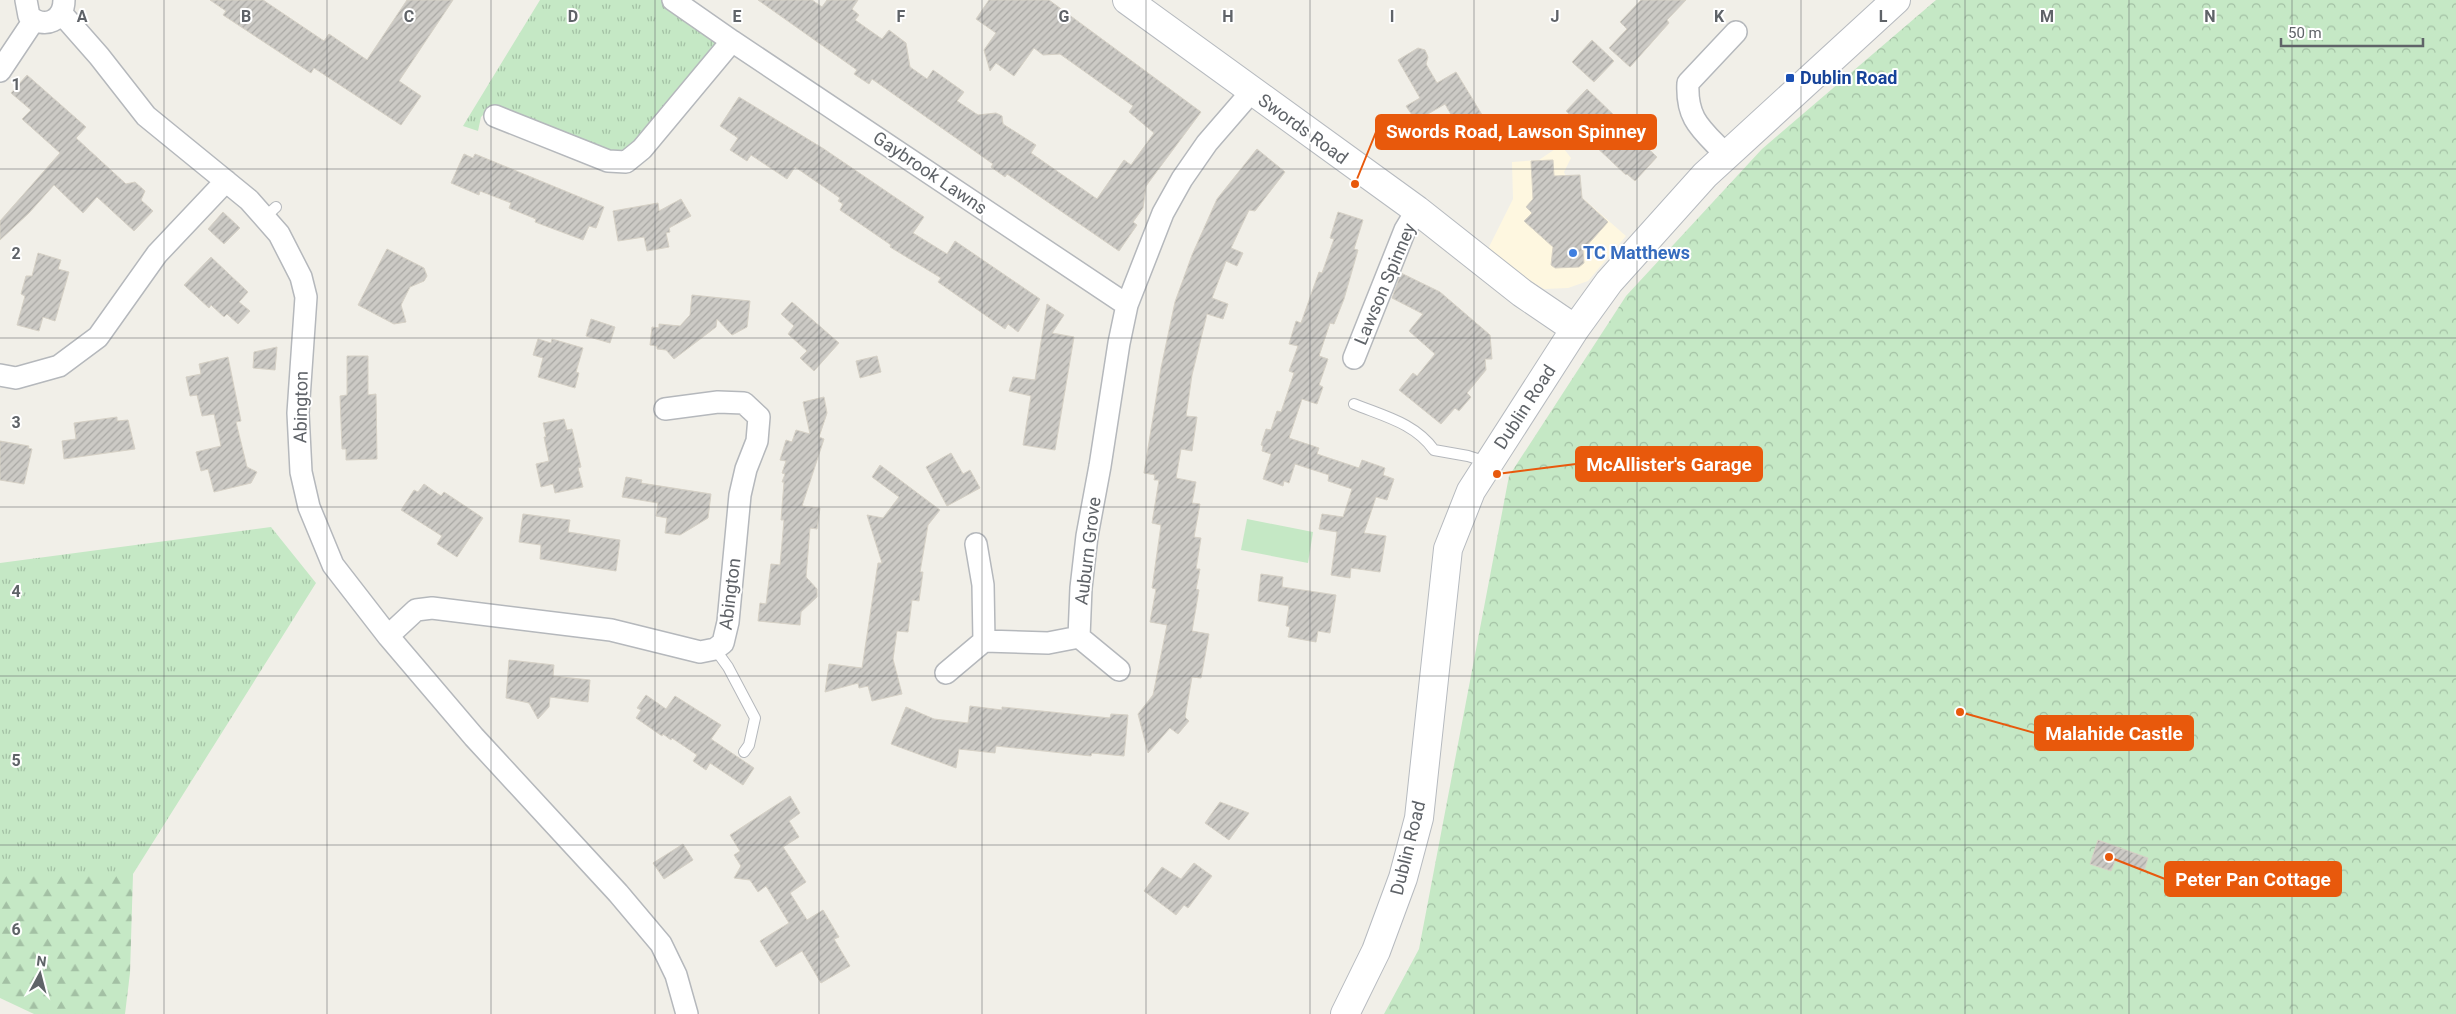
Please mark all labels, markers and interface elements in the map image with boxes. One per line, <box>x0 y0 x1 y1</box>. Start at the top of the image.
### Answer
text: A <box>77 7 88 26</box>
text: B <box>241 7 251 26</box>
text: C <box>404 7 414 26</box>
text: D <box>568 7 578 26</box>
text: E <box>733 7 742 26</box>
text: F <box>897 7 906 26</box>
text: G <box>1059 7 1070 26</box>
text: H <box>1222 7 1234 26</box>
text: I <box>1390 7 1394 26</box>
text: J <box>1551 7 1559 26</box>
text: K <box>1714 7 1725 26</box>
text: L <box>1879 7 1888 26</box>
text: M <box>2040 7 2054 26</box>
text: N <box>2204 7 2216 26</box>
scale bar <box>2281 15 2424 47</box>
text: 50 m <box>2288 24 2322 42</box>
place label: Dublin Road <box>1800 67 1897 88</box>
marker: Dublin Road <box>1784 72 1796 84</box>
text: 1 <box>11 75 21 94</box>
street label: Swords Road <box>1254 89 1352 168</box>
callout: Swords Road, Lawson Spinney <box>1376 115 1656 149</box>
text: Swords Road, Lawson Spinney <box>1386 120 1647 143</box>
street label: Gaybrook Lawns <box>869 127 991 218</box>
street label: Lawson Spinney <box>1349 219 1420 348</box>
place label: TC Matthews <box>1583 242 1690 263</box>
text: 2 <box>11 244 21 263</box>
marker: TC Matthews <box>1567 247 1579 259</box>
street label: Dublin Road <box>1490 361 1560 453</box>
street label: Abington <box>289 371 312 443</box>
text: 3 <box>11 413 21 432</box>
callout: McAllister's Garage <box>1576 447 1762 481</box>
text: McAllister's Garage <box>1586 453 1752 476</box>
street label: Auburn Grove <box>1070 496 1105 606</box>
street label: Abington <box>715 557 744 631</box>
text: 4 <box>11 582 21 601</box>
callout: Malahide Castle <box>2035 716 2193 750</box>
text: Malahide Castle <box>2045 722 2183 745</box>
text: 5 <box>11 751 21 770</box>
street label: Dublin Road <box>1386 799 1429 897</box>
callout: Peter Pan Cottage <box>2165 862 2341 896</box>
text: Peter Pan Cottage <box>2175 868 2331 891</box>
text: 6 <box>11 920 21 939</box>
north arrow <box>15 949 65 999</box>
text: N <box>36 953 47 970</box>

